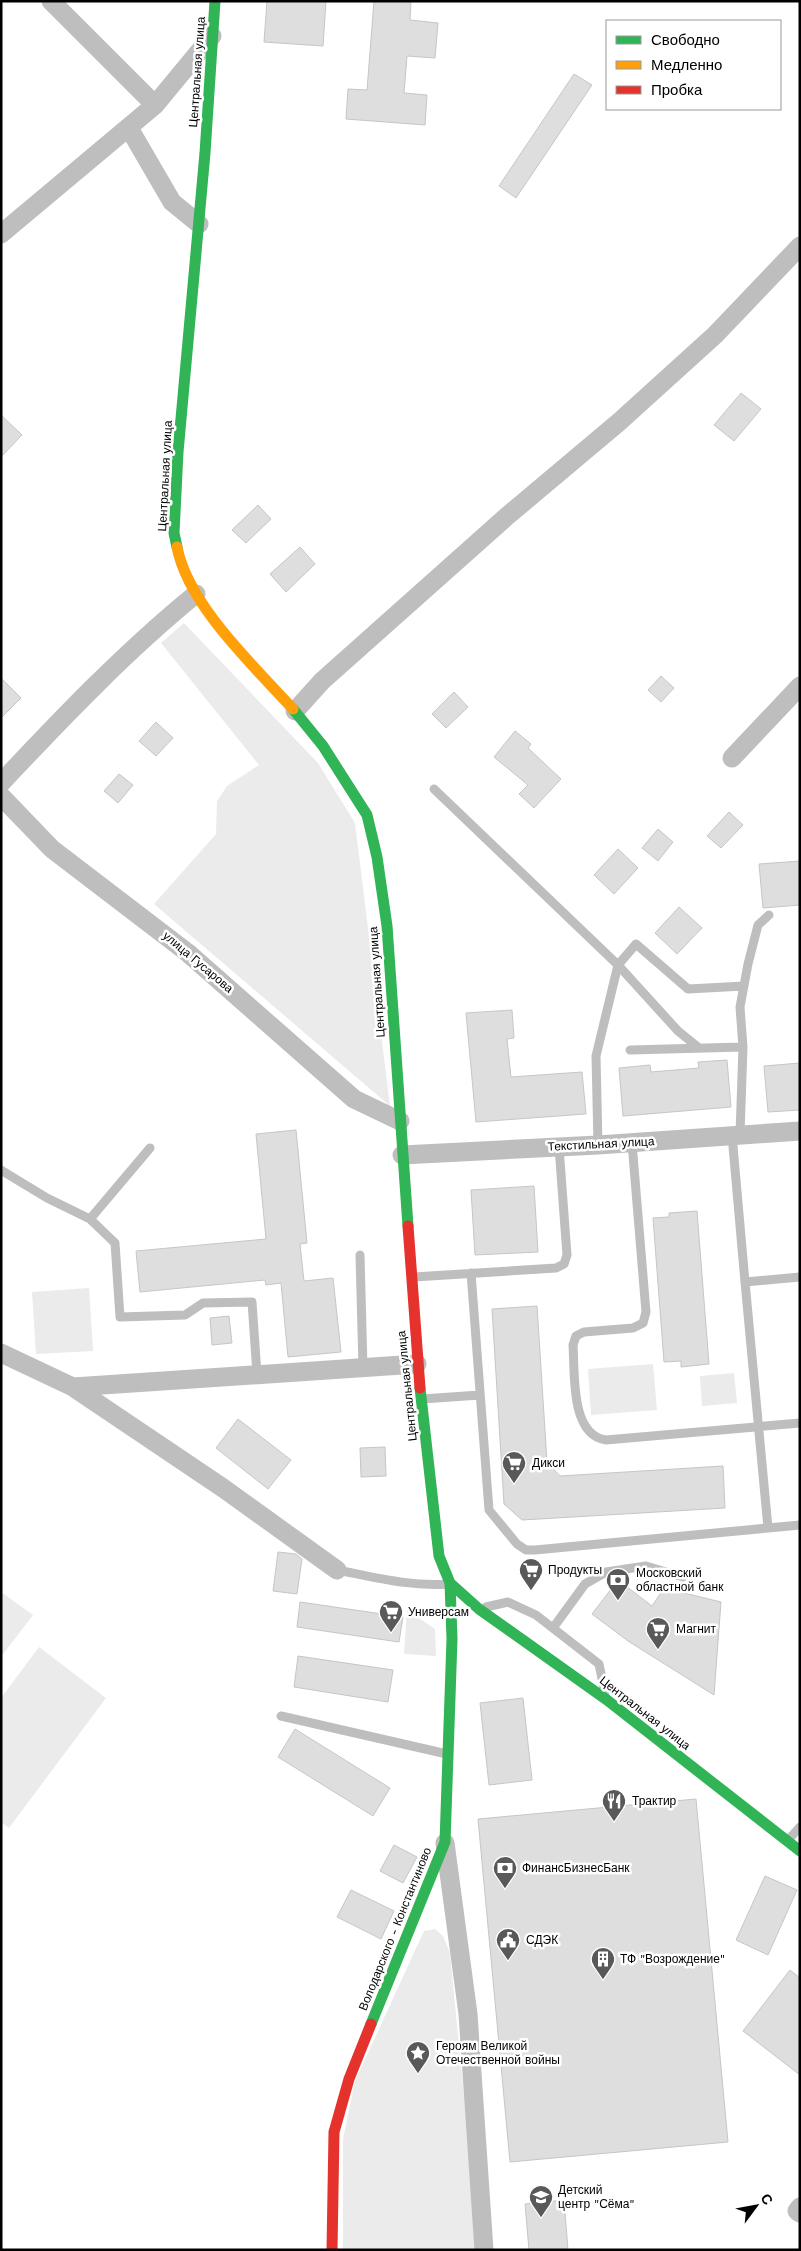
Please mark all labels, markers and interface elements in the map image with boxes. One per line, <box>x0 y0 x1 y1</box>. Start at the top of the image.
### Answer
street label: Центральная улица <box>186 16 208 128</box>
legend <box>606 20 781 110</box>
text: Свободно <box>651 31 720 49</box>
text: Медленно <box>651 56 722 74</box>
text: Пробка <box>651 81 703 99</box>
street label: Центральная улица <box>155 420 175 532</box>
street label: Центральная улица <box>366 926 388 1038</box>
street label: улица Гусарова <box>160 928 236 996</box>
street label: Текстильная улица <box>547 1134 655 1154</box>
street label: Центральная улица <box>394 1330 420 1442</box>
supermarket icon: Дикси <box>501 1450 527 1484</box>
place label: Дикси <box>532 1456 565 1470</box>
supermarket icon: Продукты <box>518 1557 544 1591</box>
place label: Продукты <box>548 1563 602 1577</box>
place label: Московский областной банк <box>636 1566 724 1594</box>
bank icon: Московский областной банк <box>605 1567 631 1601</box>
supermarket icon: Универсам <box>378 1599 404 1633</box>
place label: Универсам <box>408 1605 469 1619</box>
supermarket icon: Магнит <box>645 1616 671 1650</box>
place label: Магнит <box>676 1622 717 1636</box>
street label: Центральная улица <box>597 1673 693 1753</box>
restaurant icon: Трактир <box>601 1788 627 1822</box>
place label: Трактир <box>632 1794 677 1808</box>
street label: Володарского - Константиново <box>356 1845 434 2013</box>
bank icon: ФинансБизнесБанк <box>492 1855 518 1889</box>
place label: ФинансБизнесБанк <box>522 1861 630 1875</box>
public building icon: СДЭК <box>495 1927 521 1961</box>
place label: СДЭК <box>526 1933 558 1947</box>
building icon: ТФ "Возрождение" <box>590 1946 616 1980</box>
place label: ТФ "Возрождение" <box>620 1952 725 1966</box>
place label: Героям Великой Отечественной войны <box>436 2039 560 2067</box>
place icon: Героям Великой Отечественной войны <box>405 2040 431 2074</box>
north arrow <box>731 2181 781 2231</box>
place label: Детский центр "Сёма" <box>558 2183 634 2211</box>
school or university icon: Детский центр "Сёма" <box>528 2184 554 2218</box>
text: С <box>758 2191 776 2208</box>

